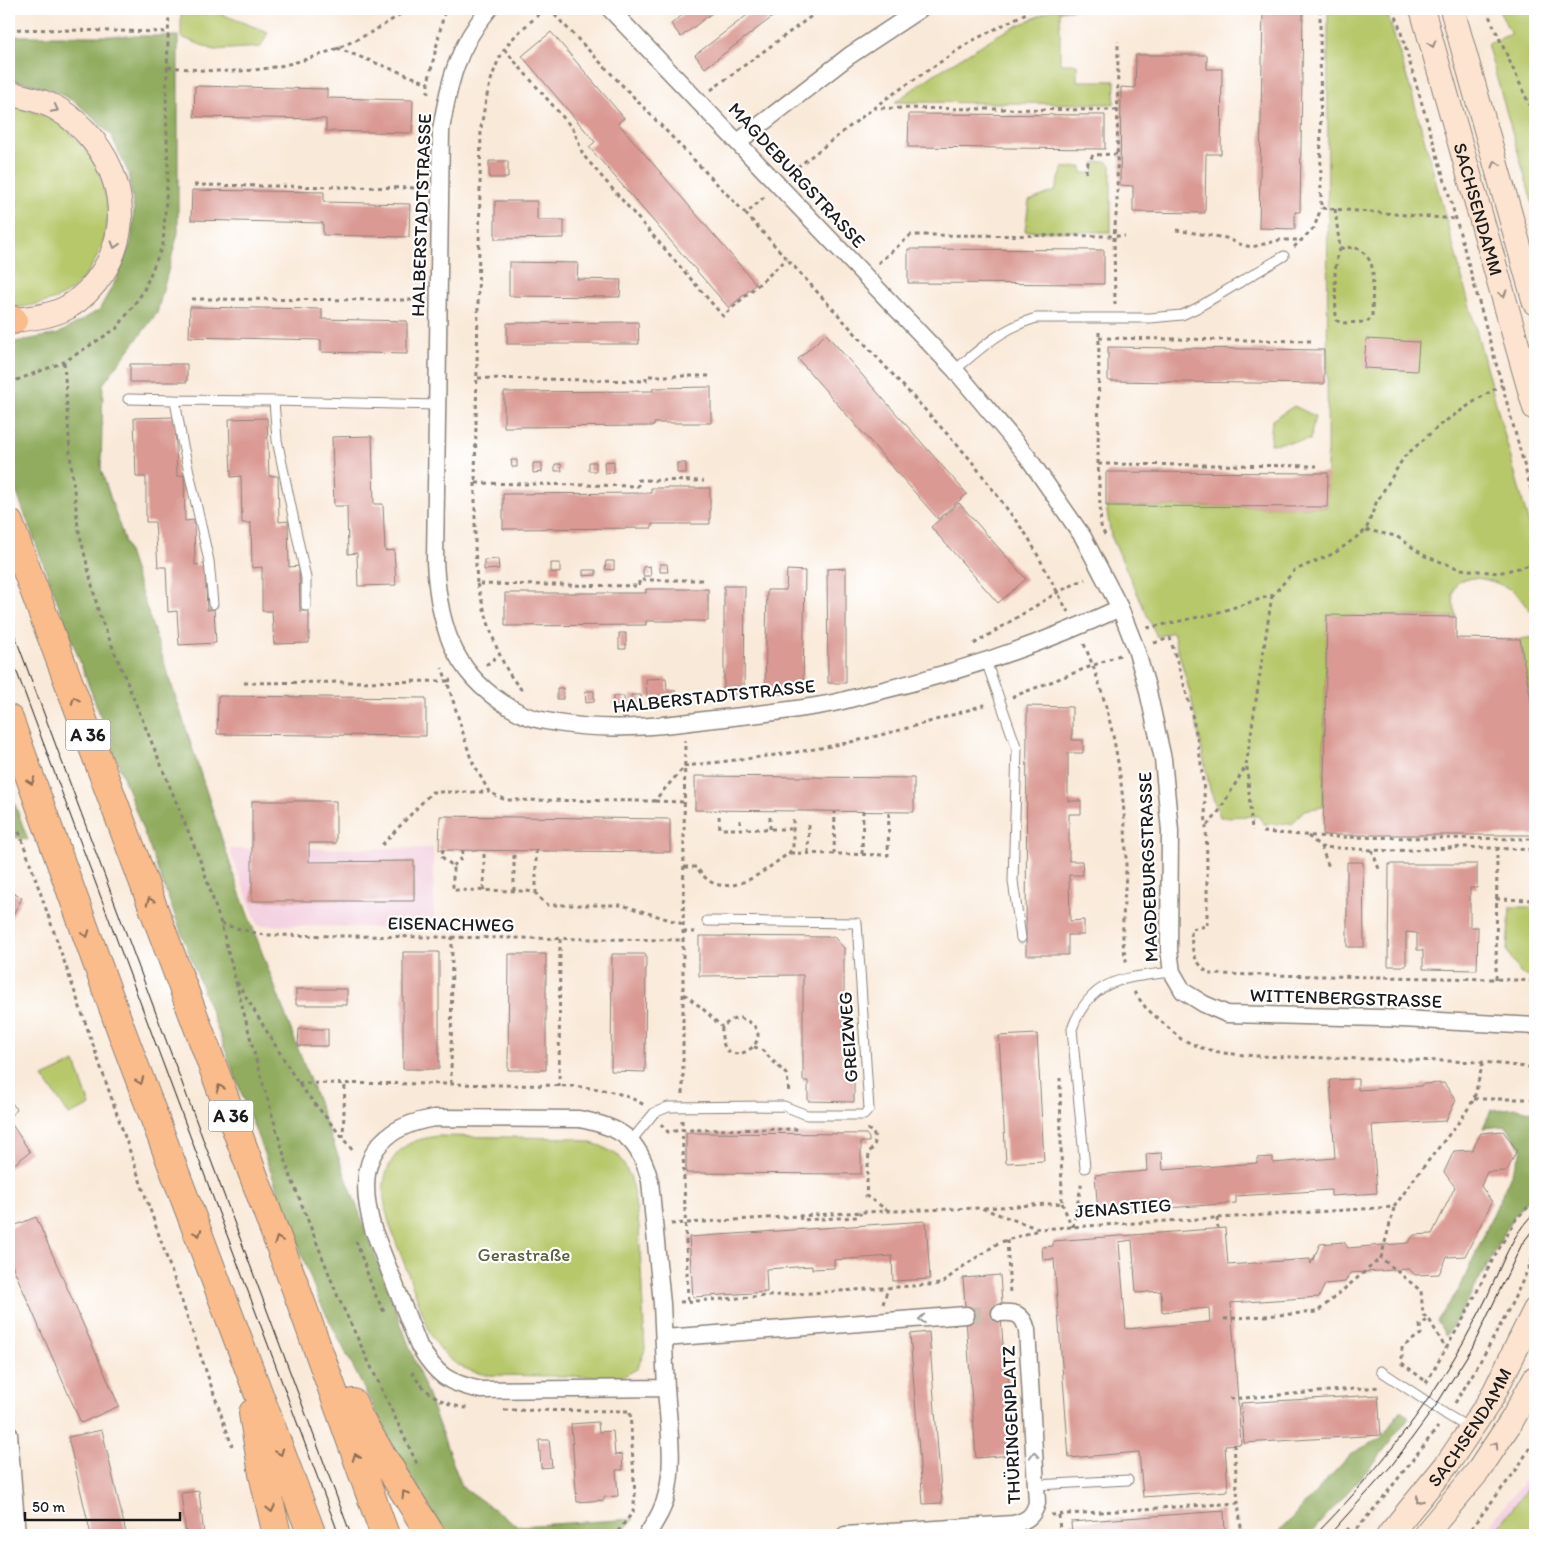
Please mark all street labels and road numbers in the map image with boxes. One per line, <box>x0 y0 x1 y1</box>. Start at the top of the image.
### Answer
street label: MAGDEBURGSTRASSE <box>724 98 871 253</box>
street label: HALBERSTADTSTRASSE <box>406 113 436 317</box>
street label: SACHSENDAMM <box>1449 140 1508 278</box>
street label: HALBERSTADTSTRASSE <box>612 674 817 718</box>
road number: A 36 <box>66 720 110 750</box>
street label: MAGDEBURGSTRASSE <box>1133 771 1163 963</box>
street label: EISENACHWEG <box>387 911 515 937</box>
street label: WITTENBERGSTRASSE <box>1249 983 1443 1013</box>
street label: GREIZWEG <box>833 991 863 1083</box>
road number: A 36 <box>208 1100 254 1132</box>
street label: JENASTIEG <box>1074 1193 1172 1223</box>
street label: THÜRINGENPLATZ <box>997 1345 1025 1505</box>
street label: SACHSENDAMM <box>1422 1364 1516 1491</box>

